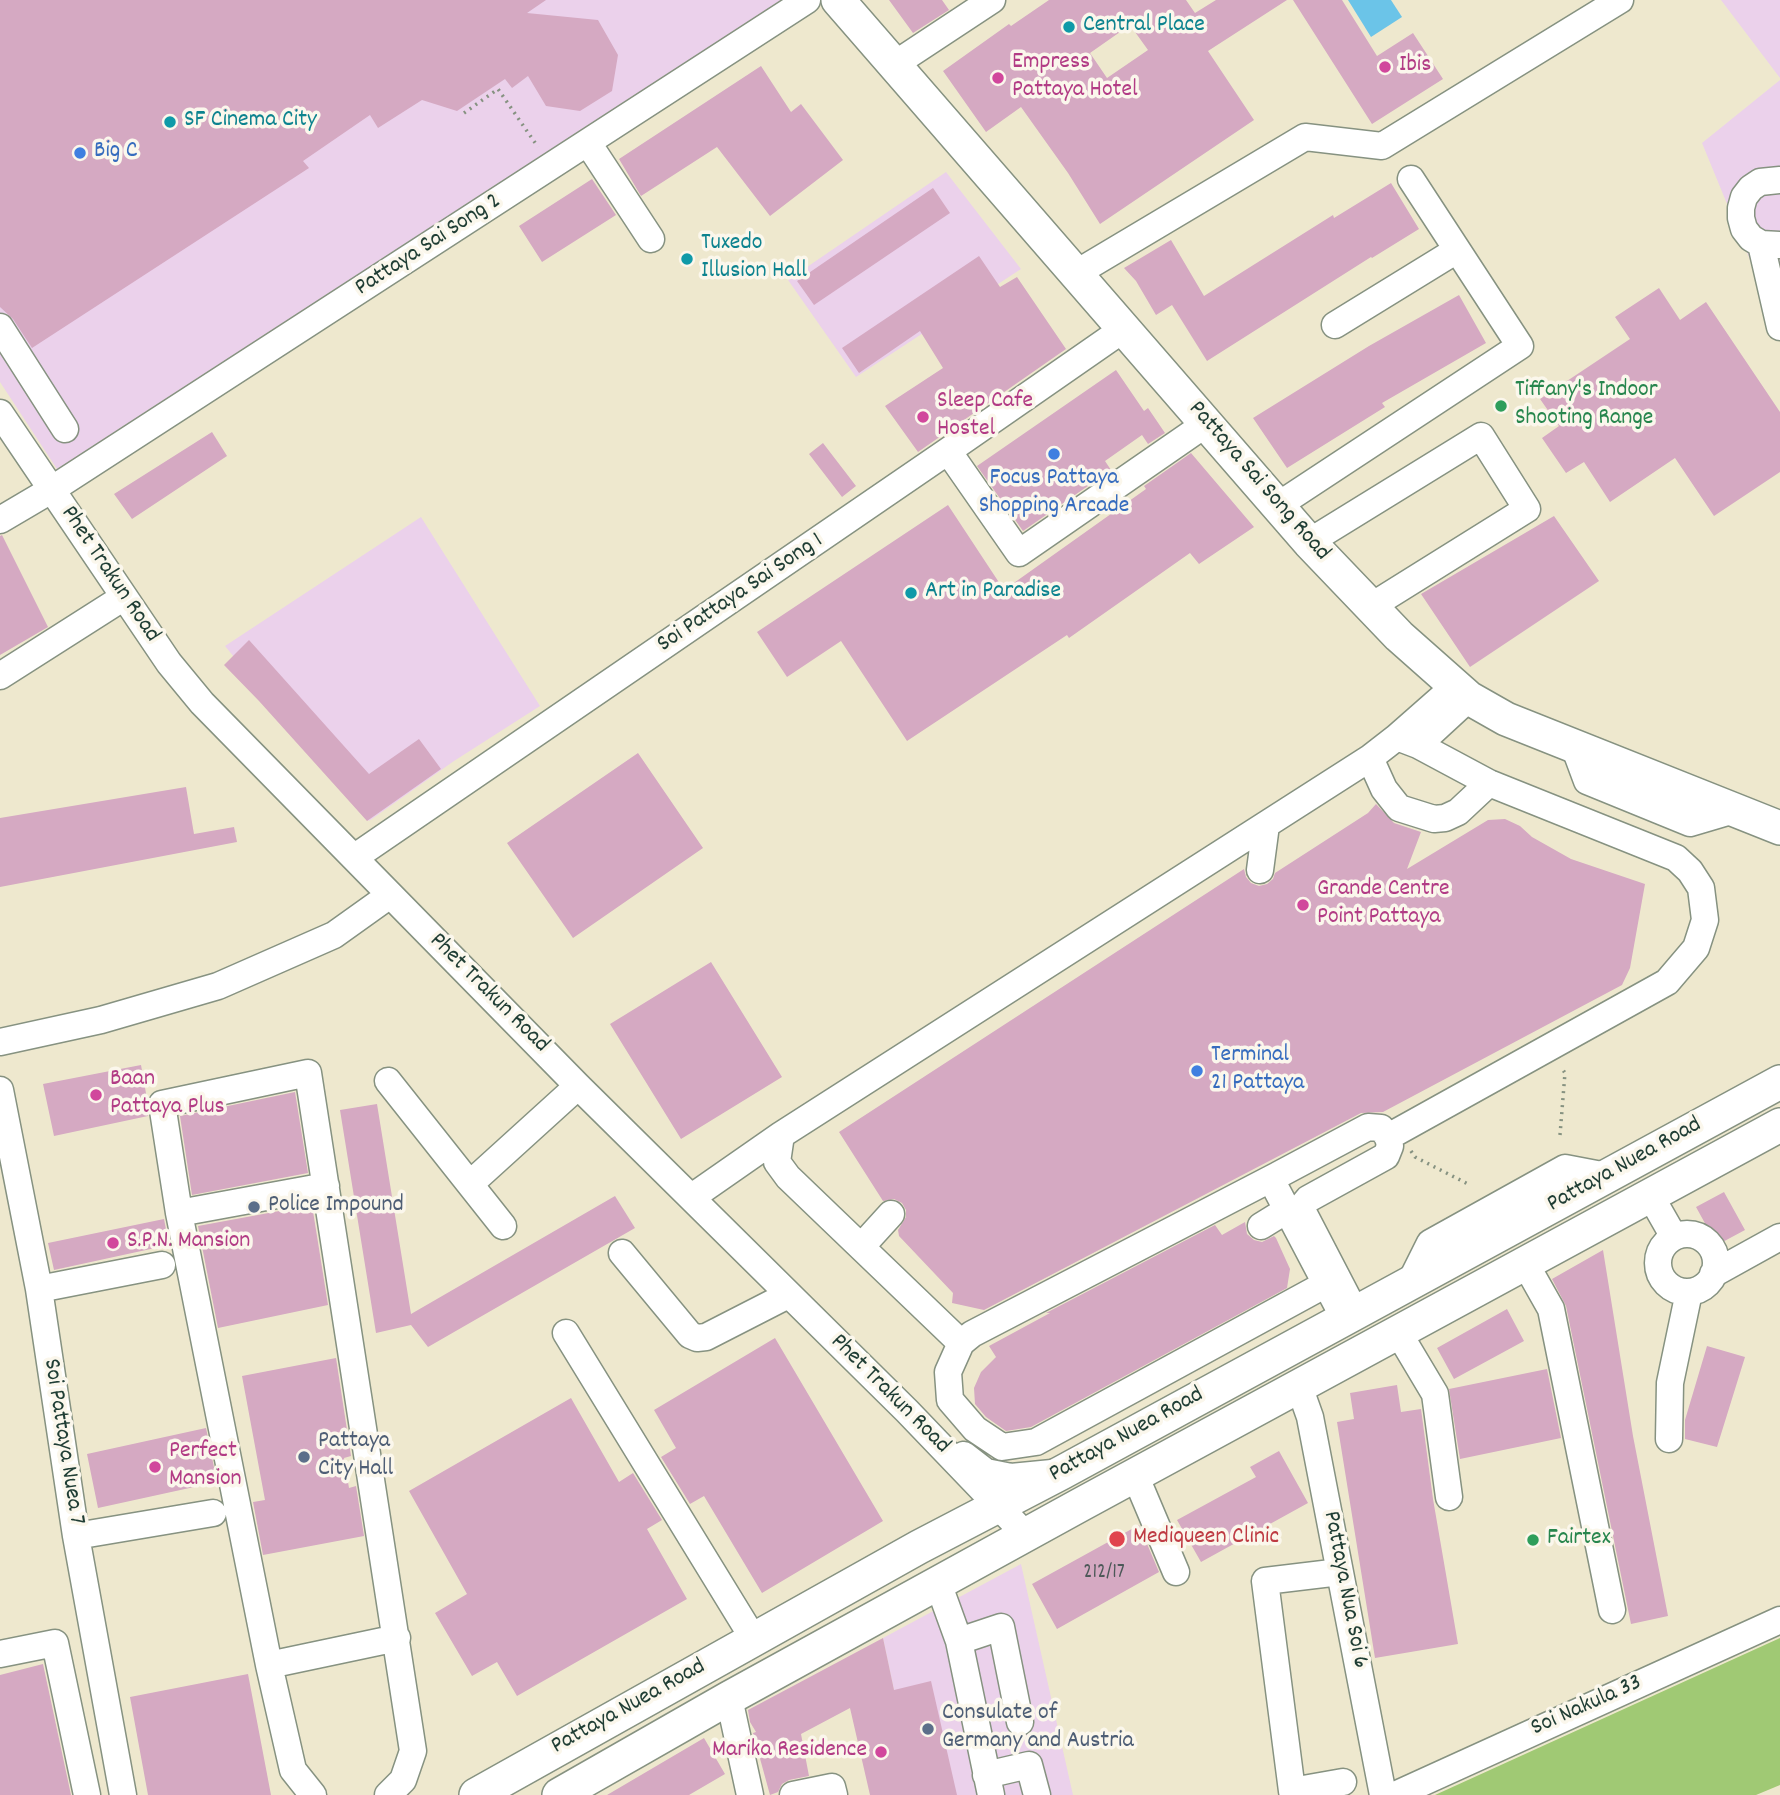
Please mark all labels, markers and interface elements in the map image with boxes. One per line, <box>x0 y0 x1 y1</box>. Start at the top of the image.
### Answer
place label: Central Place <box>1083 13 1205 41</box>
marker: Central Place <box>1061 19 1077 35</box>
place label: Empress Pattaya Hotel <box>1012 50 1138 106</box>
place label: Ibis <box>1399 53 1431 81</box>
marker: Ibis <box>1377 59 1393 75</box>
marker: Empress Pattaya Hotel <box>990 70 1006 86</box>
place label: SF Cinema City <box>184 108 317 136</box>
marker: SF Cinema City <box>162 114 178 130</box>
place label: Big C <box>94 139 138 167</box>
marker: Big C <box>72 145 88 161</box>
street label: Pattaya Sai Song 2 <box>351 188 507 304</box>
place label: Tuxedo Illusion Hall <box>701 231 807 287</box>
marker: Tuxedo Illusion Hall <box>679 251 695 267</box>
place label: Tiffany's Indoor Shooting Range <box>1515 378 1658 434</box>
place label: Sleep Cafe Hostel <box>937 389 1033 445</box>
street label: Pattaya Sai Song Road <box>1181 396 1335 568</box>
marker: Tiffany's Indoor Shooting Range <box>1493 398 1509 414</box>
marker: Sleep Cafe Hostel <box>915 409 931 425</box>
marker: Focus Pattaya Shopping Arcade <box>1046 446 1062 462</box>
place label: Focus Pattaya Shopping Arcade <box>979 466 1129 522</box>
street label: Phet Trakun Road <box>53 501 165 649</box>
street label: Soi Pattaya Sai Song 1 <box>652 528 830 660</box>
place label: Art in Paradise <box>925 579 1061 607</box>
marker: Art in Paradise <box>903 585 919 601</box>
place label: Grande Centre Point Pattaya <box>1317 877 1450 933</box>
marker: Grande Centre Point Pattaya <box>1295 897 1311 913</box>
street label: Phet Trakun Road <box>422 928 554 1060</box>
place label: Terminal 21 Pattaya <box>1211 1043 1304 1099</box>
marker: Terminal 21 Pattaya <box>1189 1063 1205 1079</box>
place label: Baan Pattaya Plus <box>110 1067 225 1123</box>
marker: Baan Pattaya Plus <box>88 1087 104 1103</box>
street label: Pattaya Nuea Road <box>1543 1112 1707 1220</box>
place label: Police Impound <box>268 1193 404 1221</box>
marker: Police Impound <box>246 1199 262 1215</box>
place label: S.P.N. Mansion <box>127 1229 250 1257</box>
marker: S.P.N. Mansion <box>105 1235 121 1251</box>
street label: Phet Trakun Road <box>823 1329 955 1461</box>
street label: Soi Pattaya Nuea 7 <box>35 1357 89 1527</box>
street label: Pattaya Nuea Road <box>1045 1382 1209 1490</box>
place label: Pattaya City Hall <box>318 1429 393 1485</box>
place label: Perfect Mansion <box>169 1439 242 1495</box>
marker: Pattaya City Hall <box>296 1449 312 1465</box>
marker: Perfect Mansion <box>147 1459 163 1475</box>
street label: Pattaya Nua Soi 6 <box>1315 1509 1373 1671</box>
place label: Mediqueen Clinic <box>1133 1525 1279 1553</box>
place label: Fairtex <box>1547 1526 1611 1554</box>
marker: Mediqueen Clinic <box>1107 1529 1127 1549</box>
marker: Fairtex <box>1525 1532 1541 1548</box>
house number: 212/17 <box>1083 1561 1125 1587</box>
street label: Pattaya Nuea Road <box>547 1654 711 1762</box>
street label: Soi Nakula 33 <box>1527 1670 1647 1744</box>
place label: Consulate of Germany and Austria <box>942 1701 1134 1757</box>
marker: Consulate of Germany and Austria <box>920 1721 936 1737</box>
place label: Marika Residence <box>712 1738 867 1766</box>
marker: Marika Residence <box>873 1744 889 1760</box>

